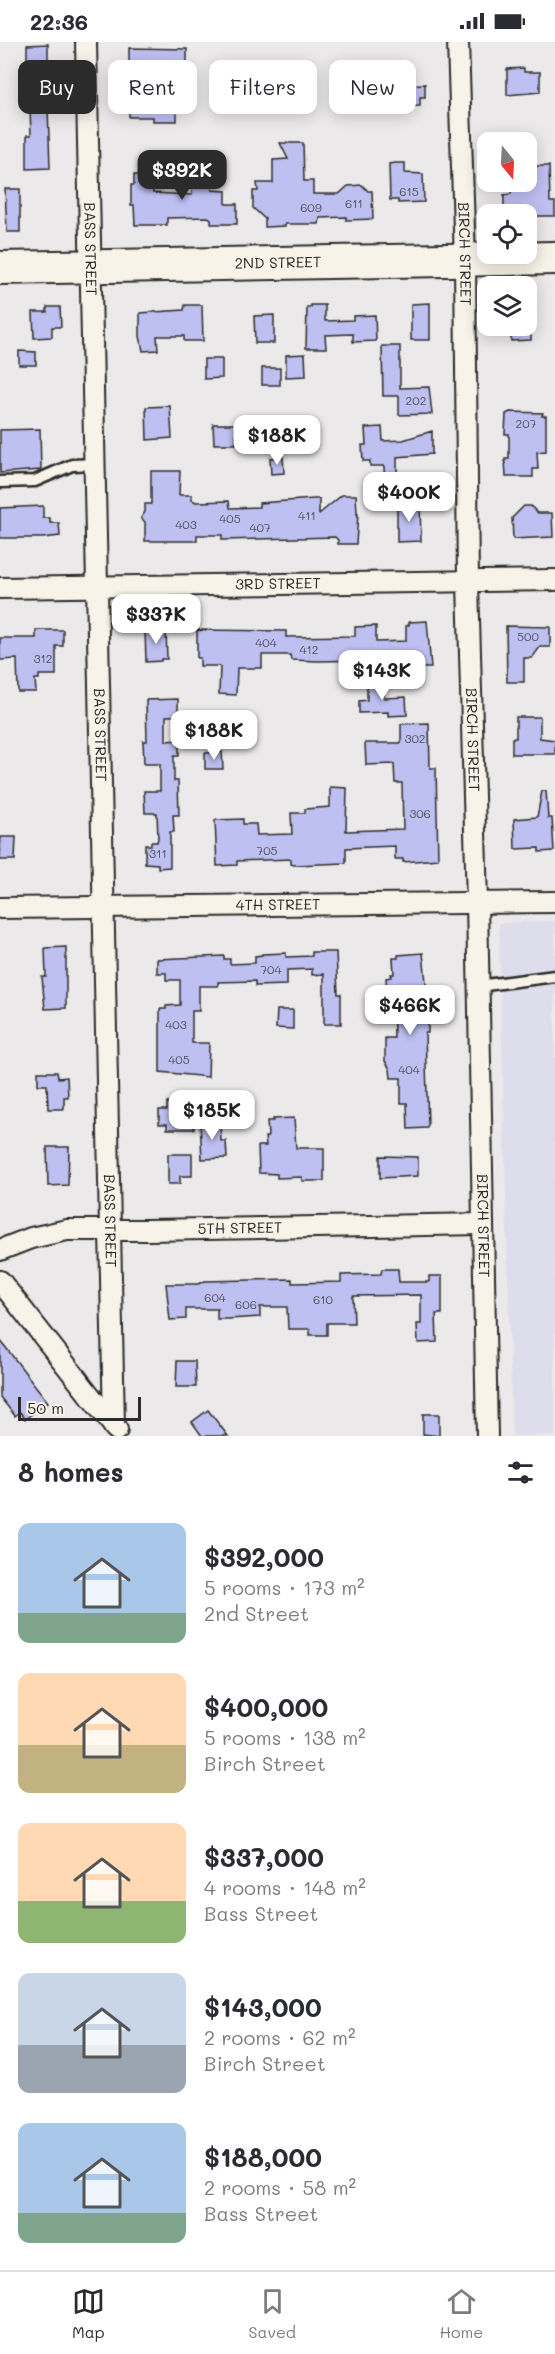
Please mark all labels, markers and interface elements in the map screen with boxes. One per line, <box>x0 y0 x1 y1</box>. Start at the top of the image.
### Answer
text: 22:36 <box>30 7 88 36</box>
chip: Buy <box>18 60 96 114</box>
chip: Rent <box>108 60 197 114</box>
chip: Filters <box>209 60 317 114</box>
chip: New <box>329 60 416 114</box>
north arrow <box>477 132 537 192</box>
map controls <box>477 132 537 336</box>
pin: $392K <box>140 150 224 201</box>
text: $392K <box>152 156 212 182</box>
house number: 615 <box>399 183 419 199</box>
house number: 611 <box>345 195 363 211</box>
house number: 609 <box>300 199 322 215</box>
street label: BASS STREET <box>80 202 102 296</box>
street label: BIRCH STREET <box>454 202 476 306</box>
button: locate <box>477 204 537 264</box>
street label: 2ND STREET <box>234 251 321 273</box>
button: layers <box>477 276 537 336</box>
house number: 202 <box>406 392 426 408</box>
pin: $188K <box>235 415 319 466</box>
house number: 207 <box>516 415 537 431</box>
text: $188K <box>247 421 307 447</box>
pin: $400K <box>367 472 451 523</box>
text: $400K <box>377 478 441 504</box>
house number: 411 <box>298 507 316 523</box>
house number: 405 <box>219 510 241 526</box>
house number: 403 <box>175 516 197 532</box>
house number: 407 <box>249 519 271 535</box>
street label: 3RD STREET <box>235 572 321 594</box>
pin: $337K <box>114 594 198 645</box>
text: $337K <box>126 600 186 626</box>
house number: 500 <box>517 628 539 644</box>
house number: 404 <box>255 634 277 650</box>
house number: 412 <box>299 641 319 657</box>
house number: 312 <box>33 650 53 666</box>
pin: $143K <box>340 650 424 701</box>
text: $143K <box>352 656 412 682</box>
street label: BASS STREET <box>90 688 112 782</box>
street label: BIRCH STREET <box>462 688 485 792</box>
pin: $188K <box>172 710 256 761</box>
text: $188K <box>184 716 244 742</box>
house number: 302 <box>404 730 426 746</box>
house number: 306 <box>409 805 431 821</box>
house number: 705 <box>256 842 278 858</box>
house number: 311 <box>149 845 167 861</box>
street label: 4TH STREET <box>236 894 320 914</box>
house number: 704 <box>260 961 282 977</box>
pin: $466K <box>368 985 452 1036</box>
text: $466K <box>379 991 441 1017</box>
house number: 403 <box>165 1016 187 1032</box>
house number: 405 <box>168 1051 190 1067</box>
house number: 404 <box>398 1061 420 1077</box>
pin: $185K <box>170 1090 254 1141</box>
text: $185K <box>183 1096 241 1122</box>
street label: BASS STREET <box>100 1174 122 1268</box>
street label: BIRCH STREET <box>473 1174 495 1278</box>
street label: 5TH STREET <box>197 1217 282 1238</box>
house number: 604 <box>204 1289 226 1305</box>
house number: 610 <box>313 1291 334 1307</box>
house number: 606 <box>235 1296 257 1312</box>
scale bar <box>18 1394 141 1422</box>
text: 50 m <box>27 1397 64 1418</box>
text: 8 homes <box>18 1455 124 1489</box>
icon: filters <box>504 1456 537 1489</box>
text: $392,000 <box>204 1540 324 1574</box>
icon: home <box>66 1547 138 1619</box>
text: 5 rooms · 173 m² <box>204 1574 365 1600</box>
text: 2nd Street <box>204 1600 309 1626</box>
text: $400,000 <box>204 1690 328 1724</box>
icon: home <box>66 1697 138 1769</box>
text: 5 rooms · 138 m² <box>204 1724 366 1750</box>
text: Birch Street <box>204 1750 326 1776</box>
text: $337,000 <box>204 1840 324 1874</box>
icon: home <box>66 1847 138 1919</box>
text: 4 rooms · 148 m² <box>204 1874 366 1900</box>
text: Bass Street <box>204 1900 318 1926</box>
text: $143,000 <box>204 1990 322 2024</box>
icon: home <box>66 1997 138 2069</box>
text: 2 rooms · 62 m² <box>204 2024 356 2050</box>
text: Birch Street <box>204 2050 326 2076</box>
text: $188,000 <box>204 2140 322 2174</box>
icon: home <box>66 2147 138 2219</box>
text: 2 rooms · 58 m² <box>204 2174 356 2200</box>
text: Bass Street <box>204 2200 318 2226</box>
tab: Map <box>72 2285 105 2342</box>
tab: Saved <box>248 2285 296 2342</box>
tab: Home <box>440 2285 483 2342</box>

